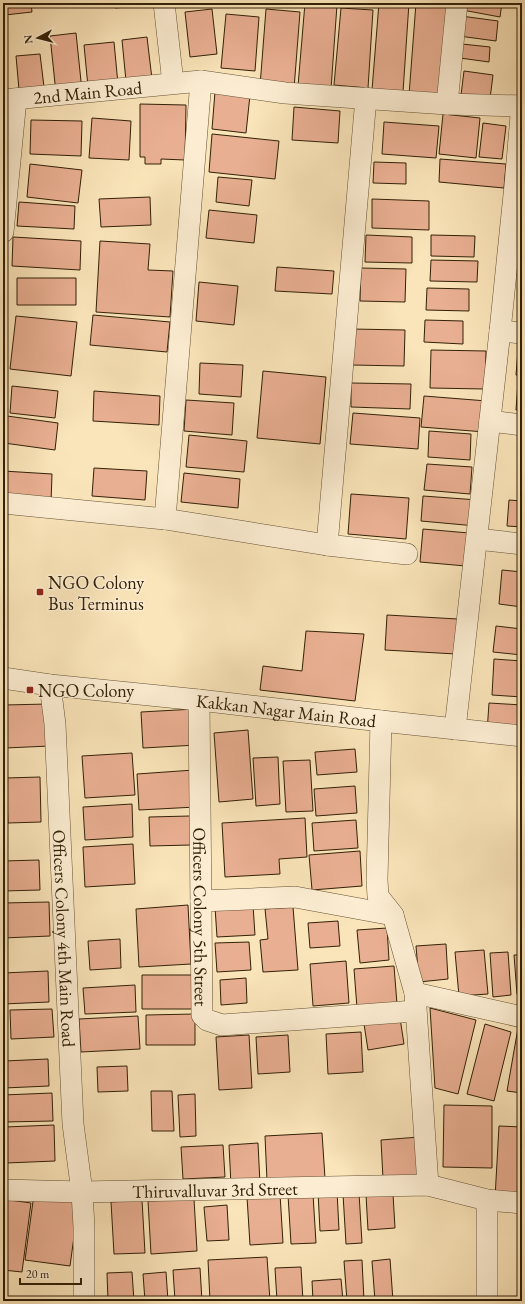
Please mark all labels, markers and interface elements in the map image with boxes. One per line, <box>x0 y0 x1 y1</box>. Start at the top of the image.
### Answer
north arrow <box>18 18 58 58</box>
text: N <box>21 34 36 44</box>
street label: 2nd Main Road <box>32 75 144 109</box>
place label: NGO Colony Bus Terminus <box>48 571 144 615</box>
marker: NGO Colony Bus Terminus <box>35 587 45 597</box>
place label: NGO Colony <box>38 679 134 702</box>
marker: NGO Colony <box>25 685 35 695</box>
street label: Kakkan Nagar Main Road <box>195 688 378 732</box>
street label: Officers Colony 5th Street <box>189 827 213 1007</box>
street label: Officers Colony 4th Main Road <box>48 829 81 1049</box>
street label: Thiruvalluvar 3rd Street <box>132 1176 298 1202</box>
scale bar <box>20 1260 81 1286</box>
text: 20 m <box>26 1266 50 1282</box>

